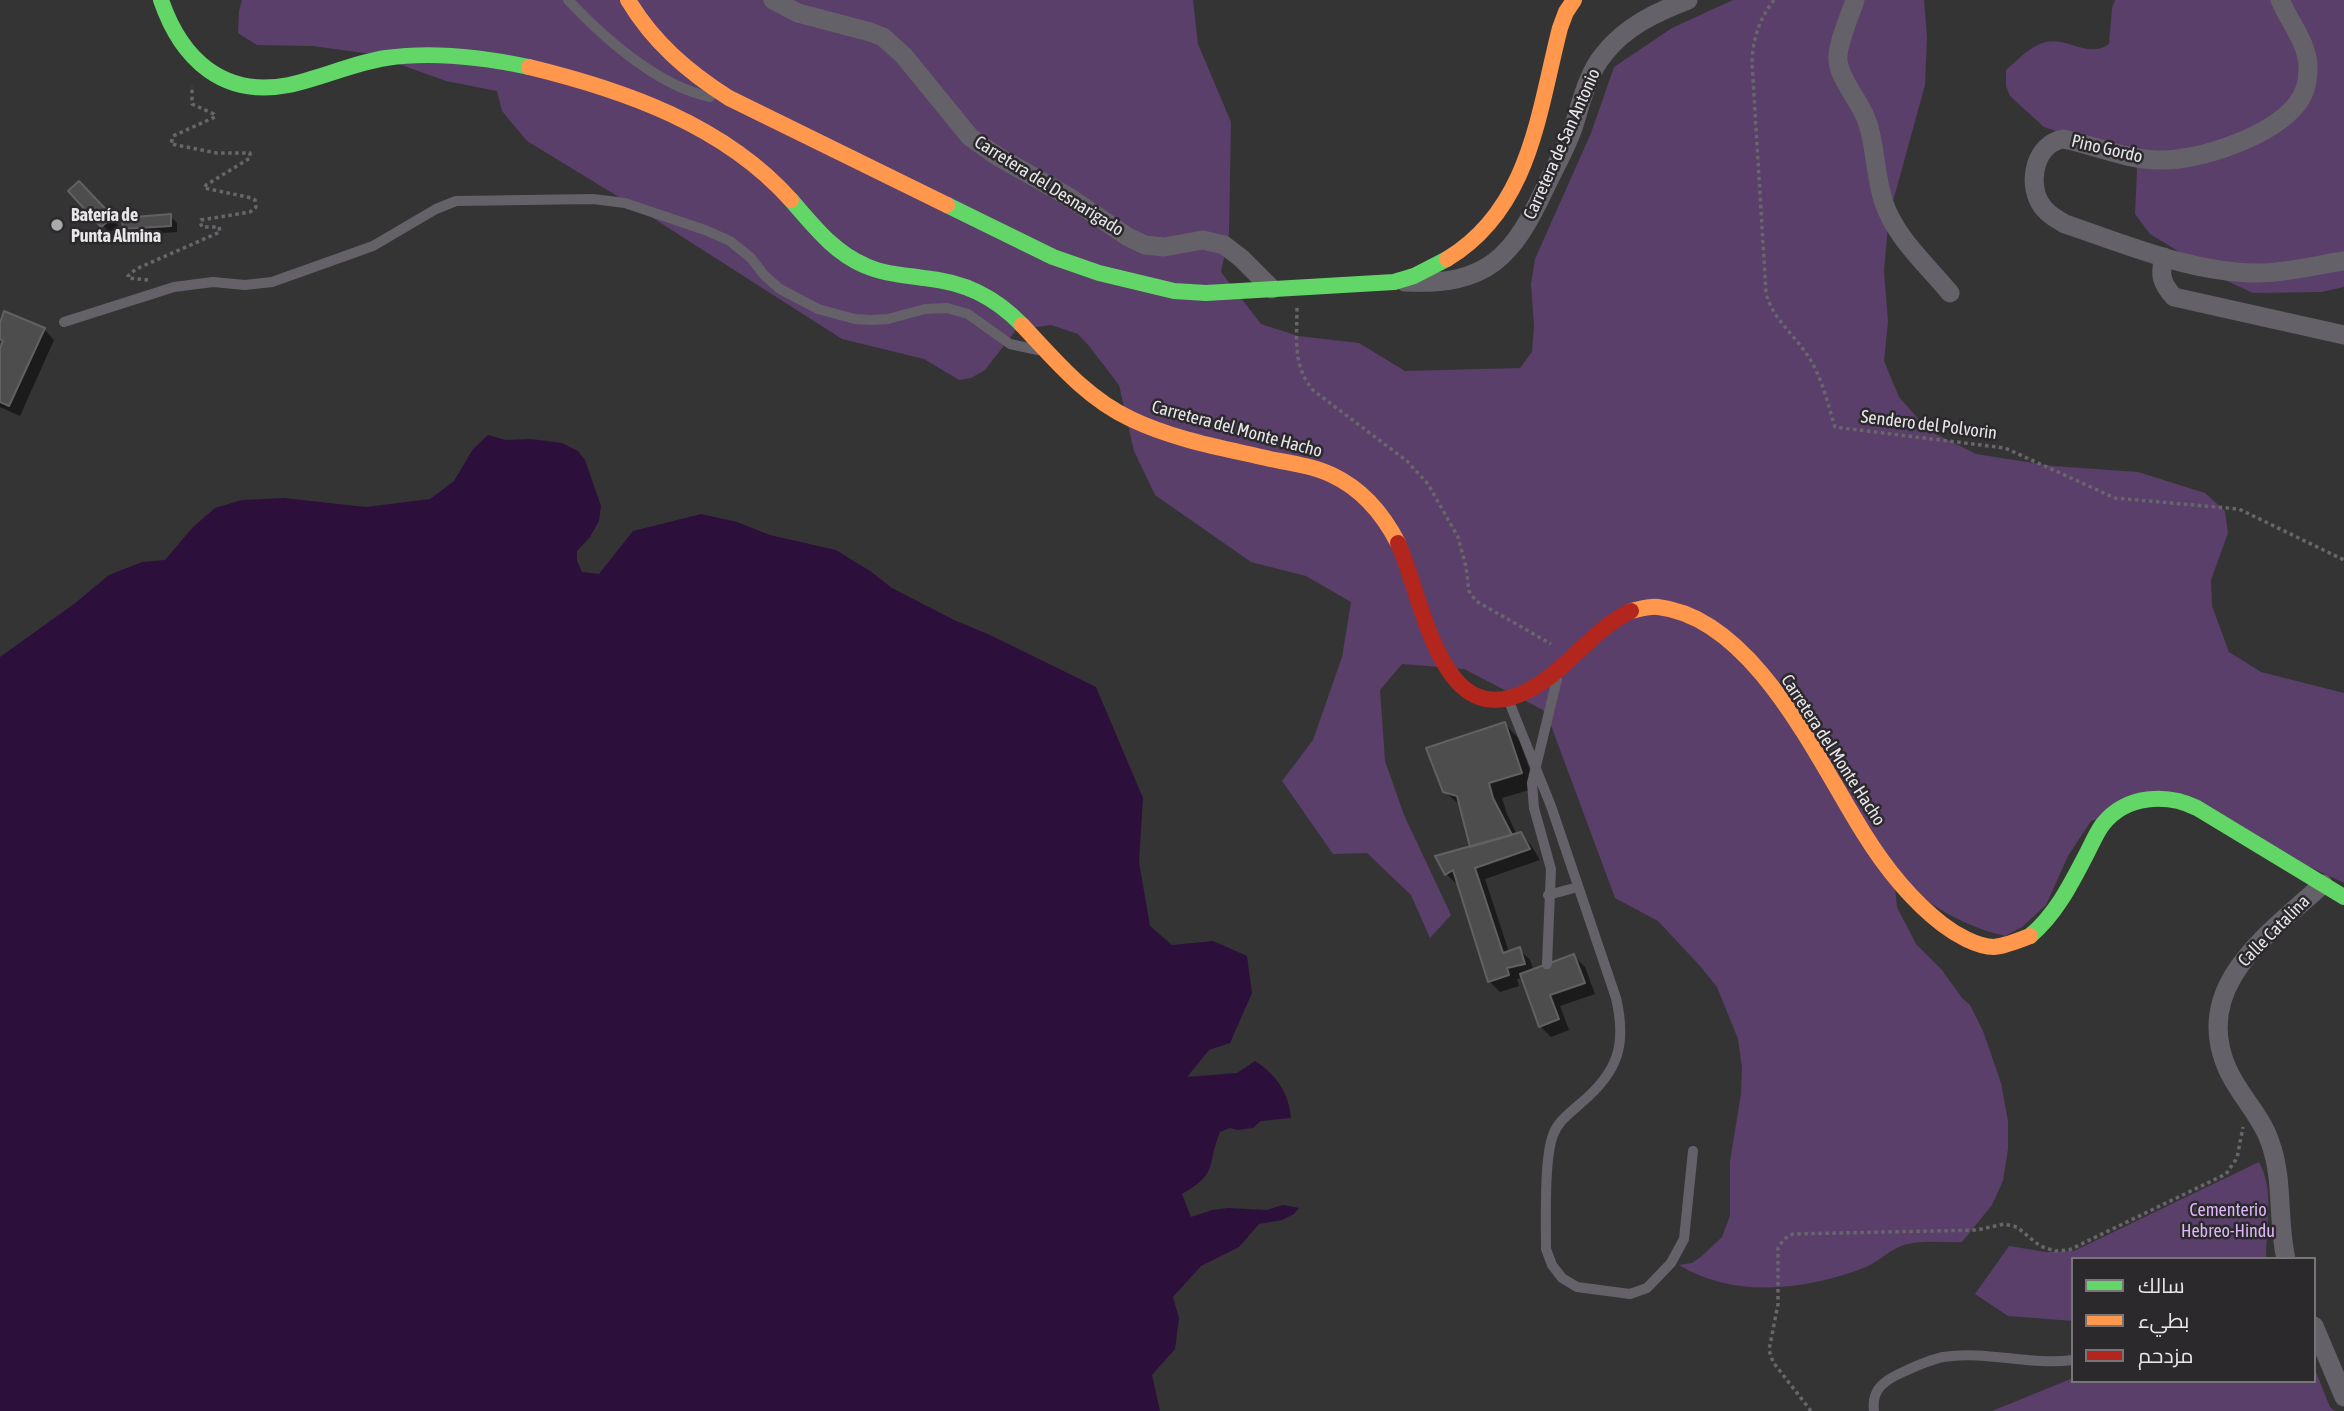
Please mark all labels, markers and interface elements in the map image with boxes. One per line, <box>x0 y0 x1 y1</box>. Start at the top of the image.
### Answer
street label: Carretera de San Antonio <box>1519 65 1605 223</box>
street label: Pino Gordo <box>2069 130 2145 168</box>
street label: Carretera del Desnarigado <box>970 131 1128 241</box>
place label: Batería de Punta Almina <box>71 204 161 246</box>
marker: Batería de Punta Almina <box>49 217 65 233</box>
street label: Carretera del Monte Hacho <box>1149 396 1325 462</box>
street label: Sendero del Polvorin <box>1860 406 1998 444</box>
street label: Carretera del Monte Hacho <box>1776 670 1890 830</box>
street label: Calle Catalina <box>2234 891 2314 971</box>
park label: Cementerio Hebreo-Hindu <box>2181 1199 2275 1242</box>
legend <box>2071 1257 2316 1383</box>
text: سالك <box>2138 1273 2185 1297</box>
text: بطيء <box>2138 1308 2189 1332</box>
text: مزدحم <box>2138 1343 2193 1367</box>

